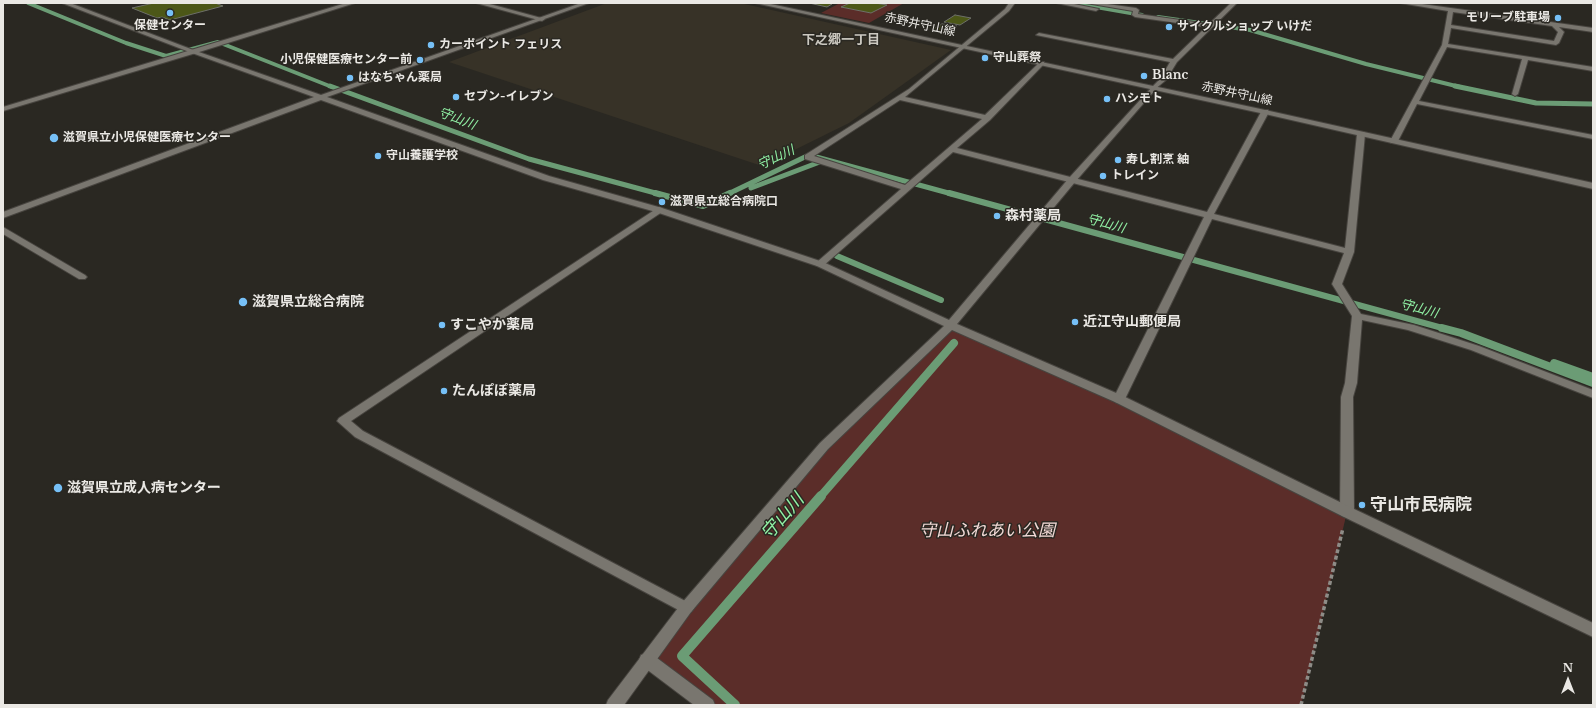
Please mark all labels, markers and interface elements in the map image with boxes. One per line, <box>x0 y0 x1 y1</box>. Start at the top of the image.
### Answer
marker: 保健センター <box>165 8 175 18</box>
street label: 赤野井守山線 <box>883 10 957 40</box>
place label: モリーブ駐車場 <box>1466 11 1550 25</box>
marker: モリーブ駐車場 <box>1553 13 1563 23</box>
place label: 保健センター <box>134 19 206 33</box>
place label: サイクルショップ いけだ <box>1177 20 1312 34</box>
marker: サイクルショップ いけだ <box>1164 22 1174 32</box>
district label: 下之郷一丁目 <box>802 32 880 48</box>
place label: カーポイント フェリス <box>439 38 562 52</box>
marker: カーポイント フェリス <box>426 40 436 50</box>
place label: 守山葬祭 <box>993 51 1041 65</box>
place label: 小児保健医療センター前 <box>280 53 412 67</box>
marker: 守山葬祭 <box>980 53 990 63</box>
marker: 小児保健医療センター前 <box>415 55 425 65</box>
place label: Blanc <box>1152 69 1188 83</box>
place label: はなちゃん薬局 <box>358 71 442 85</box>
marker: Blanc <box>1139 71 1149 81</box>
marker: はなちゃん薬局 <box>345 73 355 83</box>
street label: 赤野井守山線 <box>1200 79 1274 109</box>
place label: セブン-イレブン <box>464 90 553 104</box>
marker: セブン-イレブン <box>451 92 461 102</box>
place label: ハシモト <box>1115 92 1163 106</box>
marker: ハシモト <box>1102 94 1112 104</box>
water label: 守山川 <box>436 105 478 133</box>
place label: 滋賀県立小児保健医療センター <box>63 131 231 145</box>
marker: 滋賀県立小児保健医療センター <box>48 132 60 144</box>
water label: 守山川 <box>755 143 797 173</box>
place label: 守山養護学校 <box>386 149 458 163</box>
marker: 守山養護学校 <box>373 151 383 161</box>
place label: 寿し割烹 紬 <box>1126 153 1189 167</box>
marker: 寿し割烹 紬 <box>1113 155 1123 165</box>
place label: トレイン <box>1111 169 1159 183</box>
marker: トレイン <box>1098 171 1108 181</box>
place label: 滋賀県立総合病院口 <box>670 195 778 209</box>
marker: 滋賀県立総合病院口 <box>657 197 667 207</box>
place label: 森村薬局 <box>1005 208 1061 224</box>
marker: 森村薬局 <box>992 211 1002 221</box>
water label: 守山川 <box>1085 211 1127 237</box>
place label: 滋賀県立総合病院 <box>252 294 364 310</box>
marker: 滋賀県立総合病院 <box>237 296 249 308</box>
water label: 守山川 <box>1398 296 1440 322</box>
place label: 近江守山郵便局 <box>1083 314 1181 330</box>
place label: すこやか薬局 <box>450 317 534 333</box>
marker: 近江守山郵便局 <box>1070 317 1080 327</box>
marker: すこやか薬局 <box>437 320 447 330</box>
place label: たんぽぽ薬局 <box>452 383 536 399</box>
marker: たんぽぽ薬局 <box>439 386 449 396</box>
place label: 滋賀県立成人病センター <box>67 480 221 496</box>
marker: 滋賀県立成人病センター <box>52 482 64 494</box>
water label: 守山川 <box>757 490 809 544</box>
place label: 守山市民病院 <box>1370 495 1472 515</box>
marker: 守山市民病院 <box>1357 500 1367 510</box>
park label: 守山ふれあい公園 <box>919 521 1055 541</box>
north arrow <box>1548 660 1588 700</box>
text: N <box>1563 661 1573 675</box>

